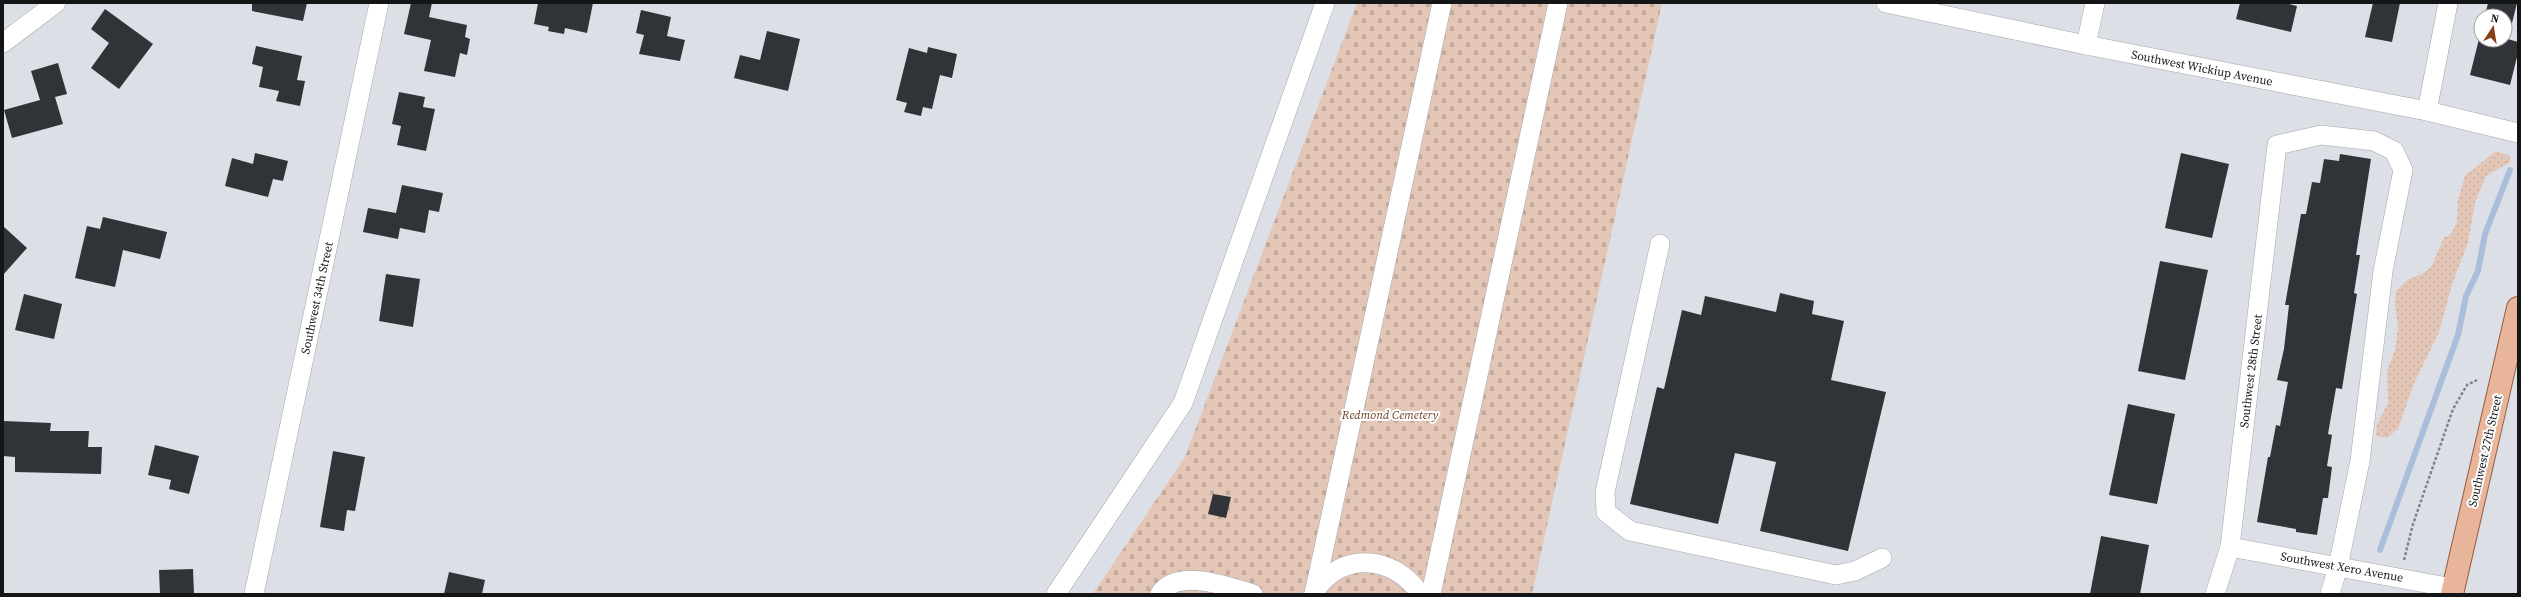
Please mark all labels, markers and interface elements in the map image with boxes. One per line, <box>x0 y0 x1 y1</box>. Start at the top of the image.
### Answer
north arrow <box>2473 8 2513 48</box>
text: N <box>2489 11 2500 27</box>
street label: Southwest Wickiup Avenue <box>2130 46 2274 90</box>
street label: Southwest 34th Street <box>297 240 337 356</box>
street label: Southwest 28th Street <box>2236 313 2266 429</box>
street label: Southwest 27th Street <box>2464 393 2506 508</box>
park label: Redmond Cemetery <box>1341 407 1439 423</box>
street label: Southwest Xero Avenue <box>2279 548 2405 586</box>

